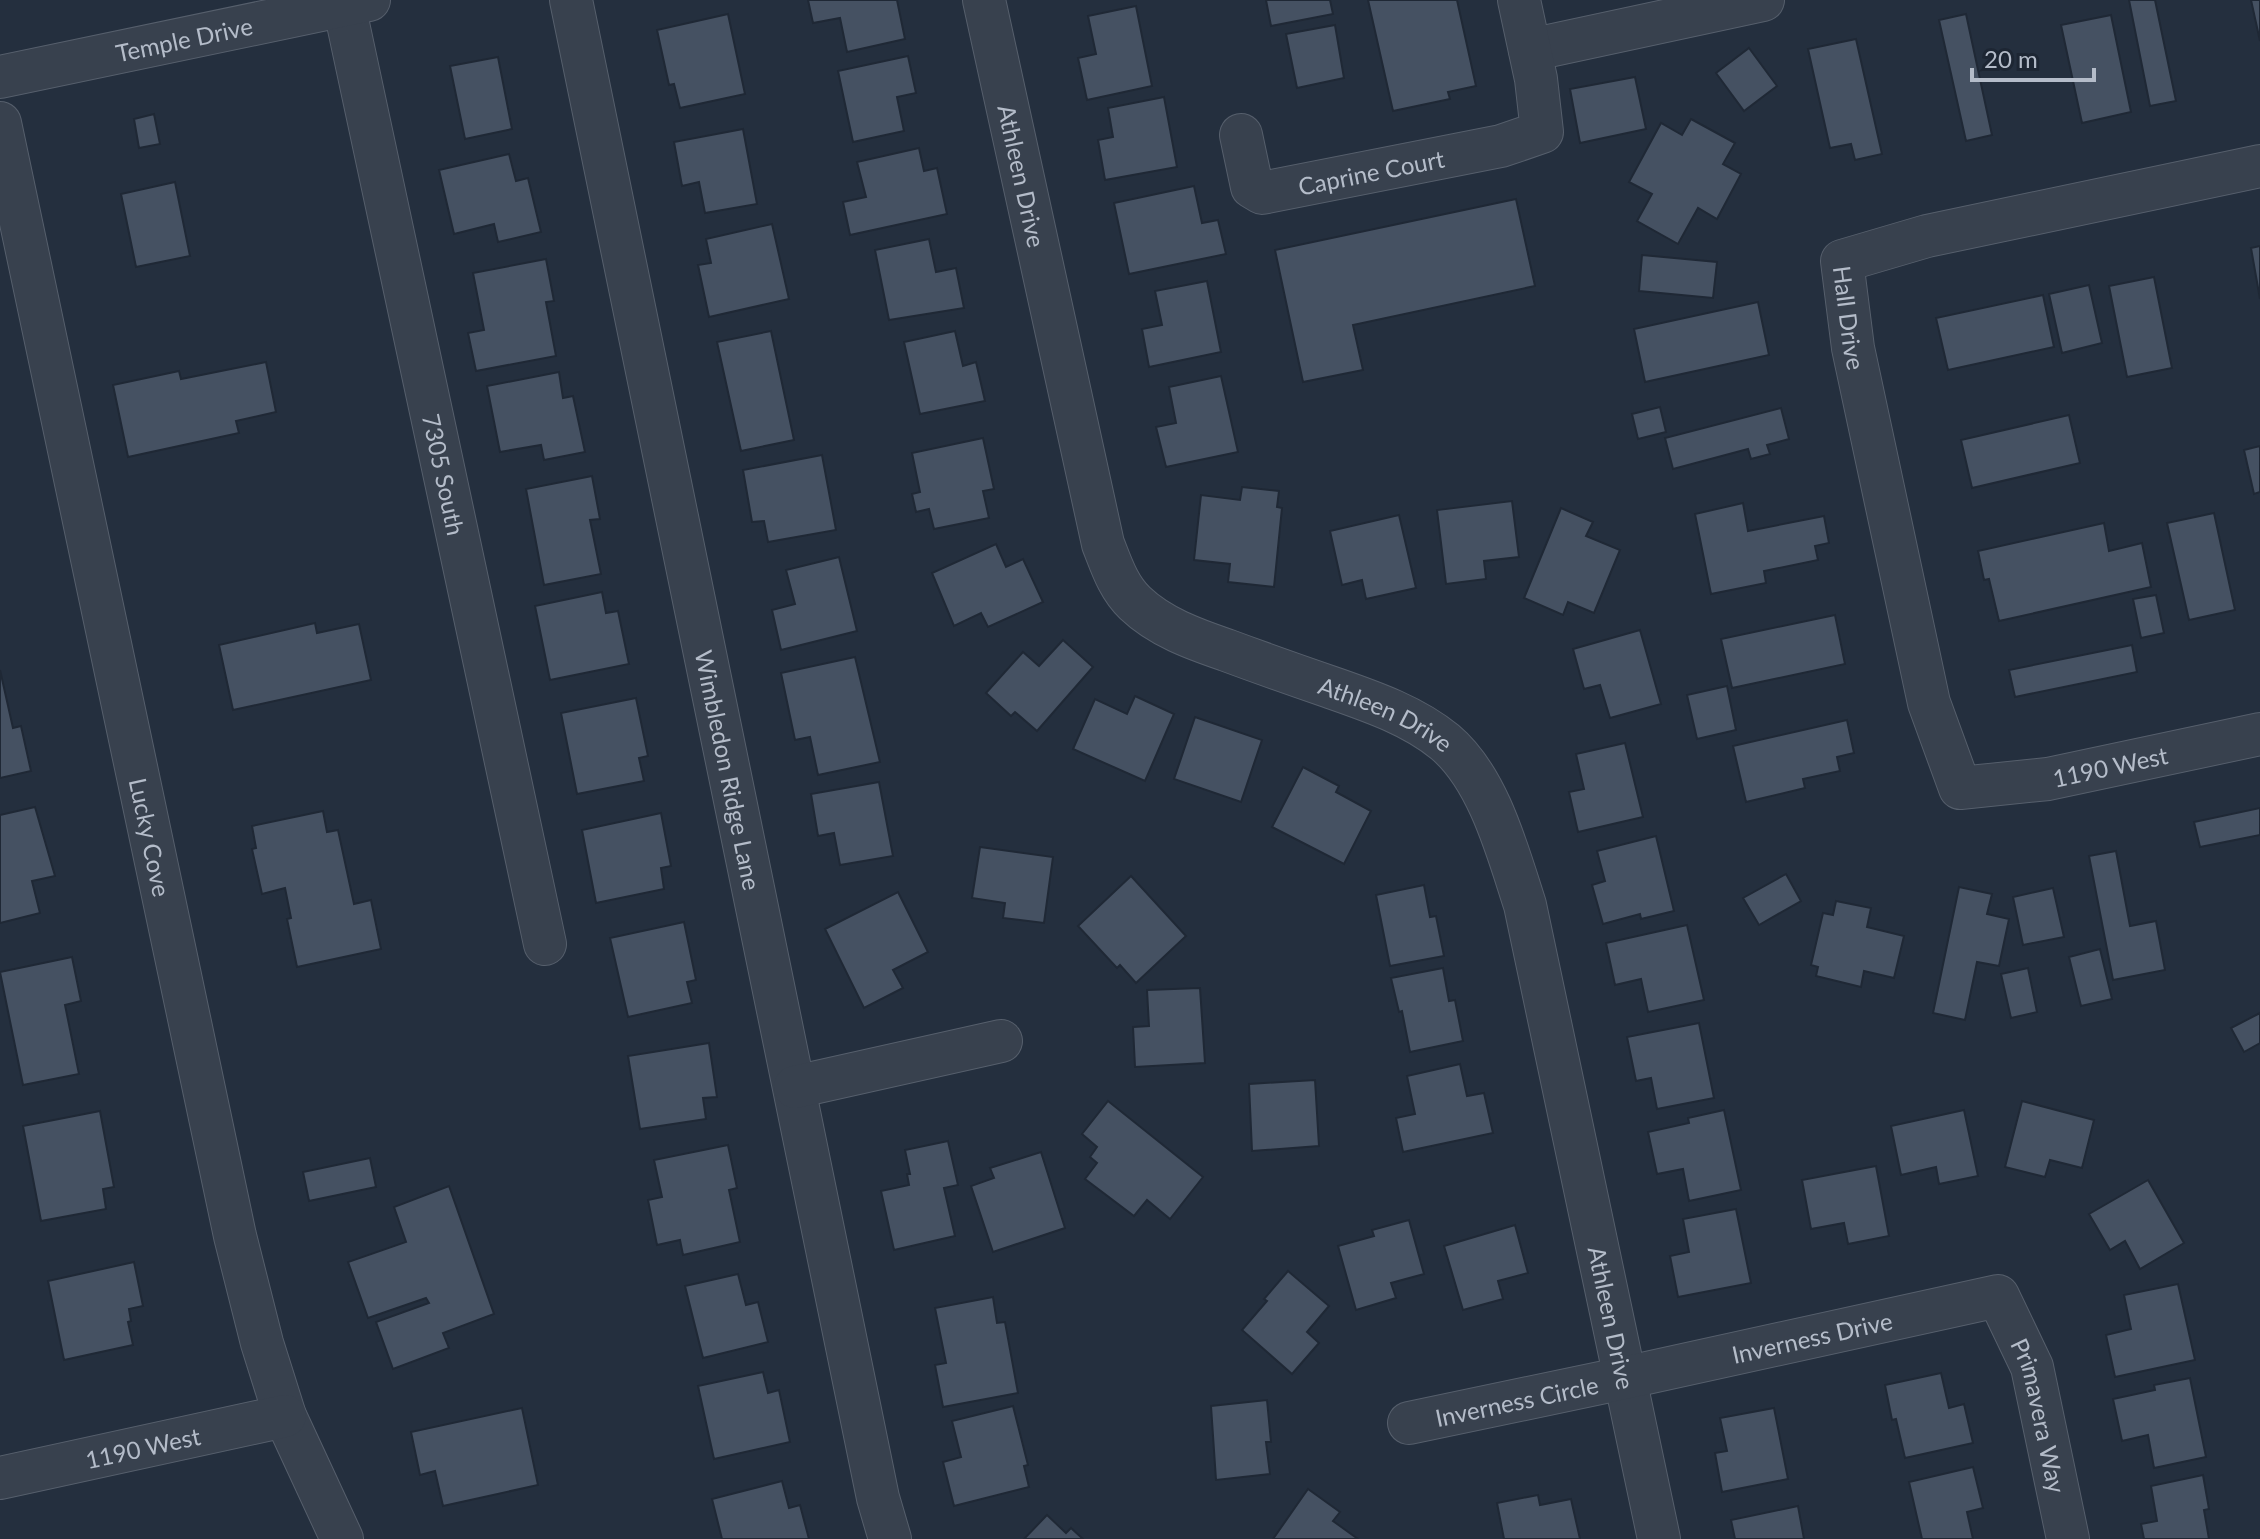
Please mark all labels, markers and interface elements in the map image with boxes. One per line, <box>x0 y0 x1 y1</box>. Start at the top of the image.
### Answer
street label: Temple Drive <box>113 10 255 67</box>
scale bar <box>1972 32 2094 82</box>
text: 20 m <box>1984 44 2038 73</box>
street label: Athleen Drive <box>993 102 1052 250</box>
street label: Caprine Court <box>1296 143 1447 200</box>
street label: Hall Drive <box>1828 264 1872 372</box>
street label: 7305 South <box>417 411 472 538</box>
street label: Wimbledon Ridge Lane <box>690 647 768 893</box>
street label: Athleen Drive <box>1315 670 1459 757</box>
street label: 1190 West <box>2050 739 2171 792</box>
street label: Lucky Cove <box>124 775 177 899</box>
street label: Athleen Drive <box>1583 1244 1641 1392</box>
street label: Inverness Drive <box>1729 1305 1895 1368</box>
street label: Primavera Way <box>2006 1333 2073 1496</box>
street label: Inverness Circle <box>1432 1369 1601 1432</box>
street label: 1190 West <box>83 1420 203 1474</box>

